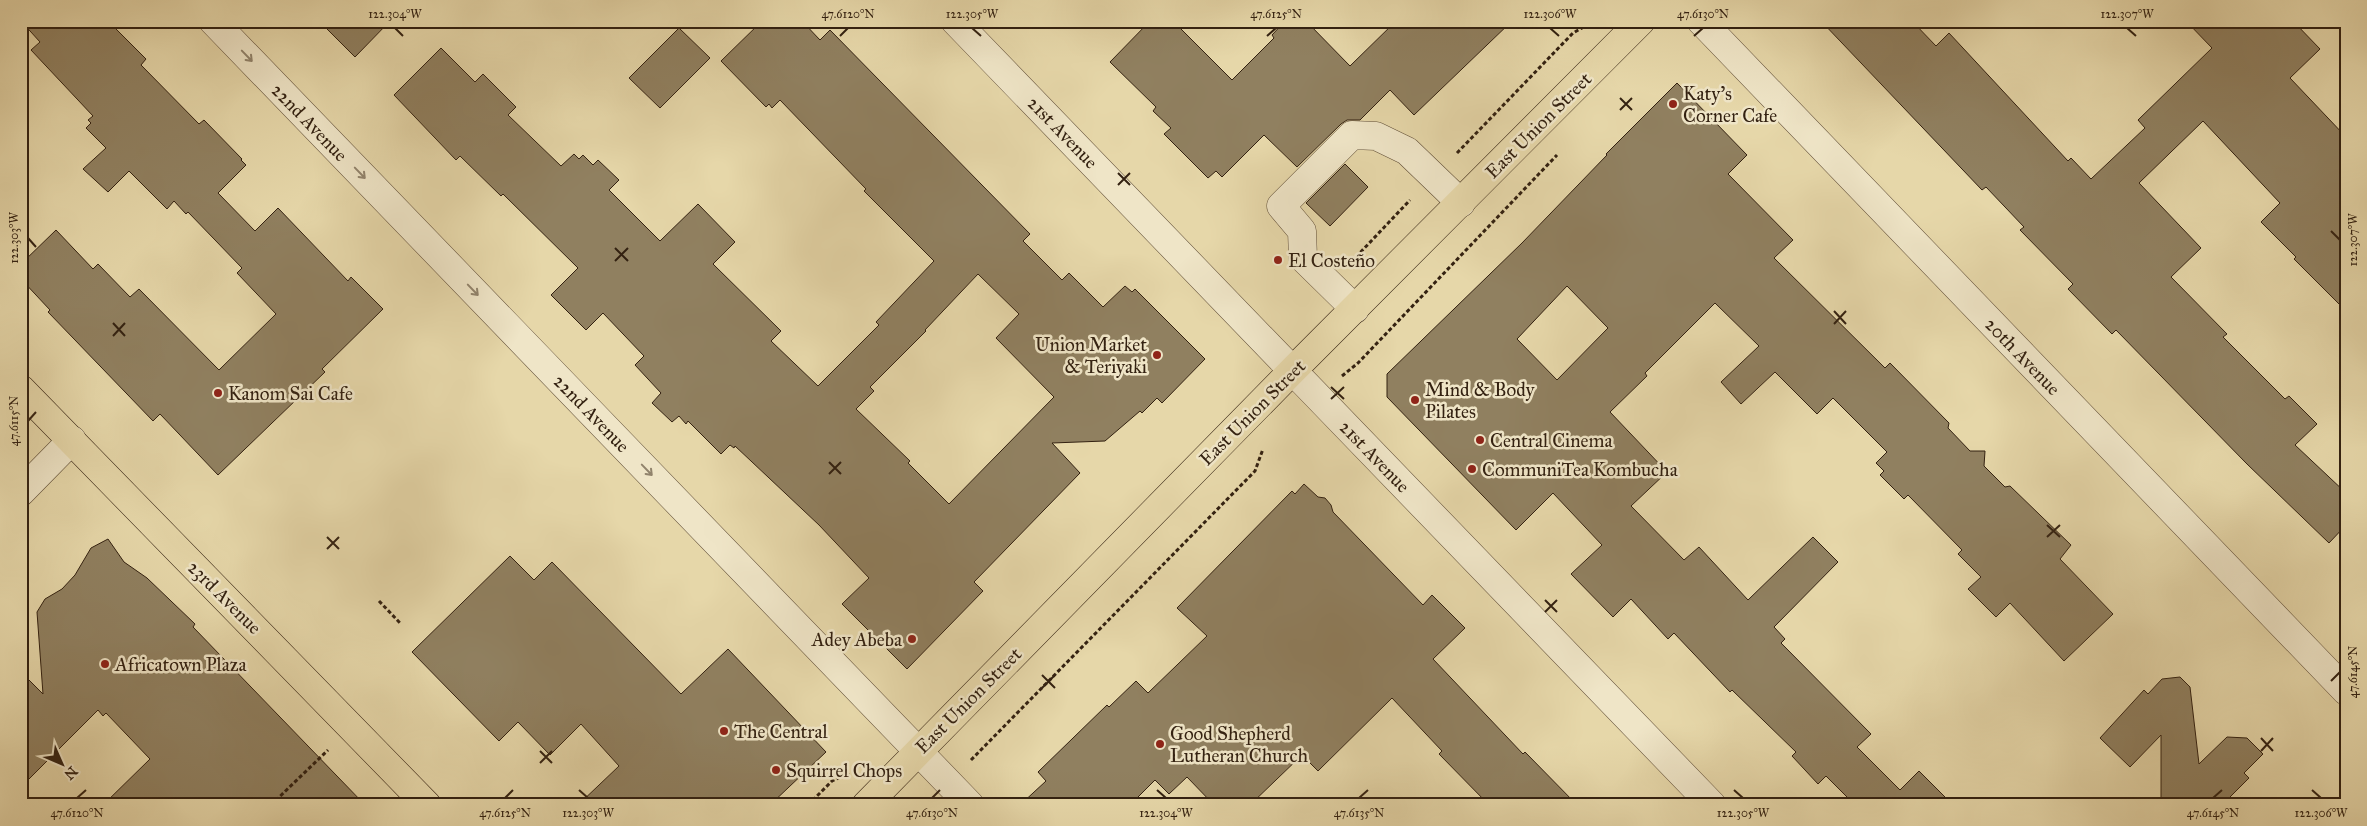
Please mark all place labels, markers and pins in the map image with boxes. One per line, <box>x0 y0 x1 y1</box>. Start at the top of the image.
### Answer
place label: Katy's Corner Cafe <box>1683 82 1777 127</box>
marker: Katy's Corner Cafe <box>1667 98 1679 110</box>
place label: El Costeño <box>1288 249 1375 272</box>
marker: El Costeño <box>1272 254 1284 266</box>
place label: Union Market & Teriyaki <box>1035 333 1147 378</box>
marker: Union Market & Teriyaki <box>1151 349 1163 361</box>
place label: Mind & Body Pilates <box>1425 378 1536 423</box>
place label: Kanom Sai Cafe <box>228 382 353 405</box>
marker: Kanom Sai Cafe <box>212 387 224 399</box>
marker: Mind & Body Pilates <box>1409 394 1421 406</box>
place label: Central Cinema <box>1490 429 1614 452</box>
marker: Central Cinema <box>1474 434 1486 446</box>
place label: CommuniTea Kombucha <box>1482 458 1679 481</box>
marker: CommuniTea Kombucha <box>1466 463 1478 475</box>
place label: Adey Abeba <box>811 628 903 651</box>
marker: Adey Abeba <box>906 633 918 645</box>
place label: Africatown Plaza <box>114 653 248 676</box>
marker: Africatown Plaza <box>99 658 111 670</box>
place label: The Central <box>734 720 828 743</box>
place label: Good Shepherd Lutheran Church <box>1170 722 1308 767</box>
marker: The Central <box>718 725 730 737</box>
marker: Good Shepherd Lutheran Church <box>1154 738 1166 750</box>
place label: Squirrel Chops <box>786 759 902 783</box>
marker: Squirrel Chops <box>770 764 782 776</box>

